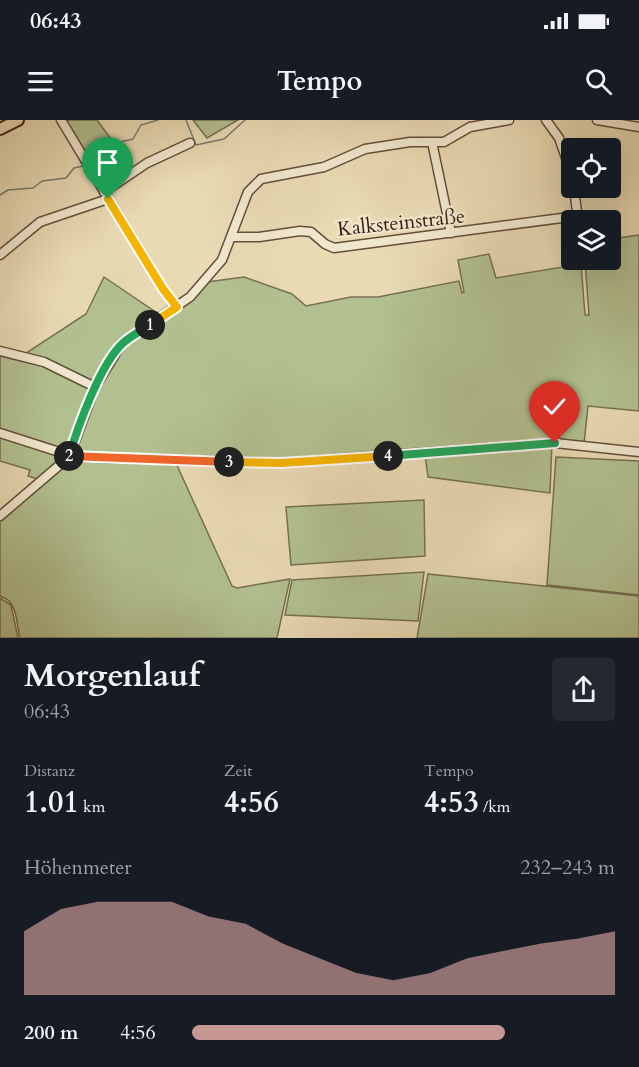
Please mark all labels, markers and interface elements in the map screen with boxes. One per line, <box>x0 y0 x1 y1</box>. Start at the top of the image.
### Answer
text: 06:43 <box>30 6 81 36</box>
text: Tempo <box>277 63 362 100</box>
icon: menu <box>24 65 57 98</box>
icon: search <box>582 65 615 98</box>
pin <box>82 137 133 199</box>
map controls <box>561 138 621 270</box>
button: locate <box>561 138 621 198</box>
icon: arrive <box>91 146 124 179</box>
street label: Kalksteinstraße <box>336 202 466 243</box>
button: layers <box>561 210 621 270</box>
pin: 1 <box>135 310 165 340</box>
text: 1 <box>146 314 154 336</box>
pin <box>529 381 580 443</box>
icon: check <box>538 390 571 423</box>
pin: 2 <box>54 441 84 471</box>
pin: 4 <box>373 441 403 471</box>
text: 2 <box>65 445 73 467</box>
text: 4 <box>384 445 392 467</box>
pin: 3 <box>214 447 244 477</box>
text: 3 <box>225 451 233 473</box>
text: Morgenlauf <box>24 653 200 698</box>
button: share <box>552 658 615 721</box>
text: 06:43 <box>24 698 70 725</box>
text: Distanz <box>24 760 75 782</box>
text: Zeit <box>224 760 252 782</box>
text: Tempo <box>424 760 474 782</box>
text: 1.01 <box>24 782 79 823</box>
text: 4:56 <box>224 782 279 823</box>
text: 4:53 <box>424 782 479 823</box>
text: km <box>79 796 105 818</box>
text: /km <box>479 796 510 818</box>
text: Höhenmeter <box>24 854 132 881</box>
text: 232–243 m <box>520 854 615 881</box>
text: 200 m <box>24 1019 79 1046</box>
text: 4:56 <box>120 1019 156 1046</box>

